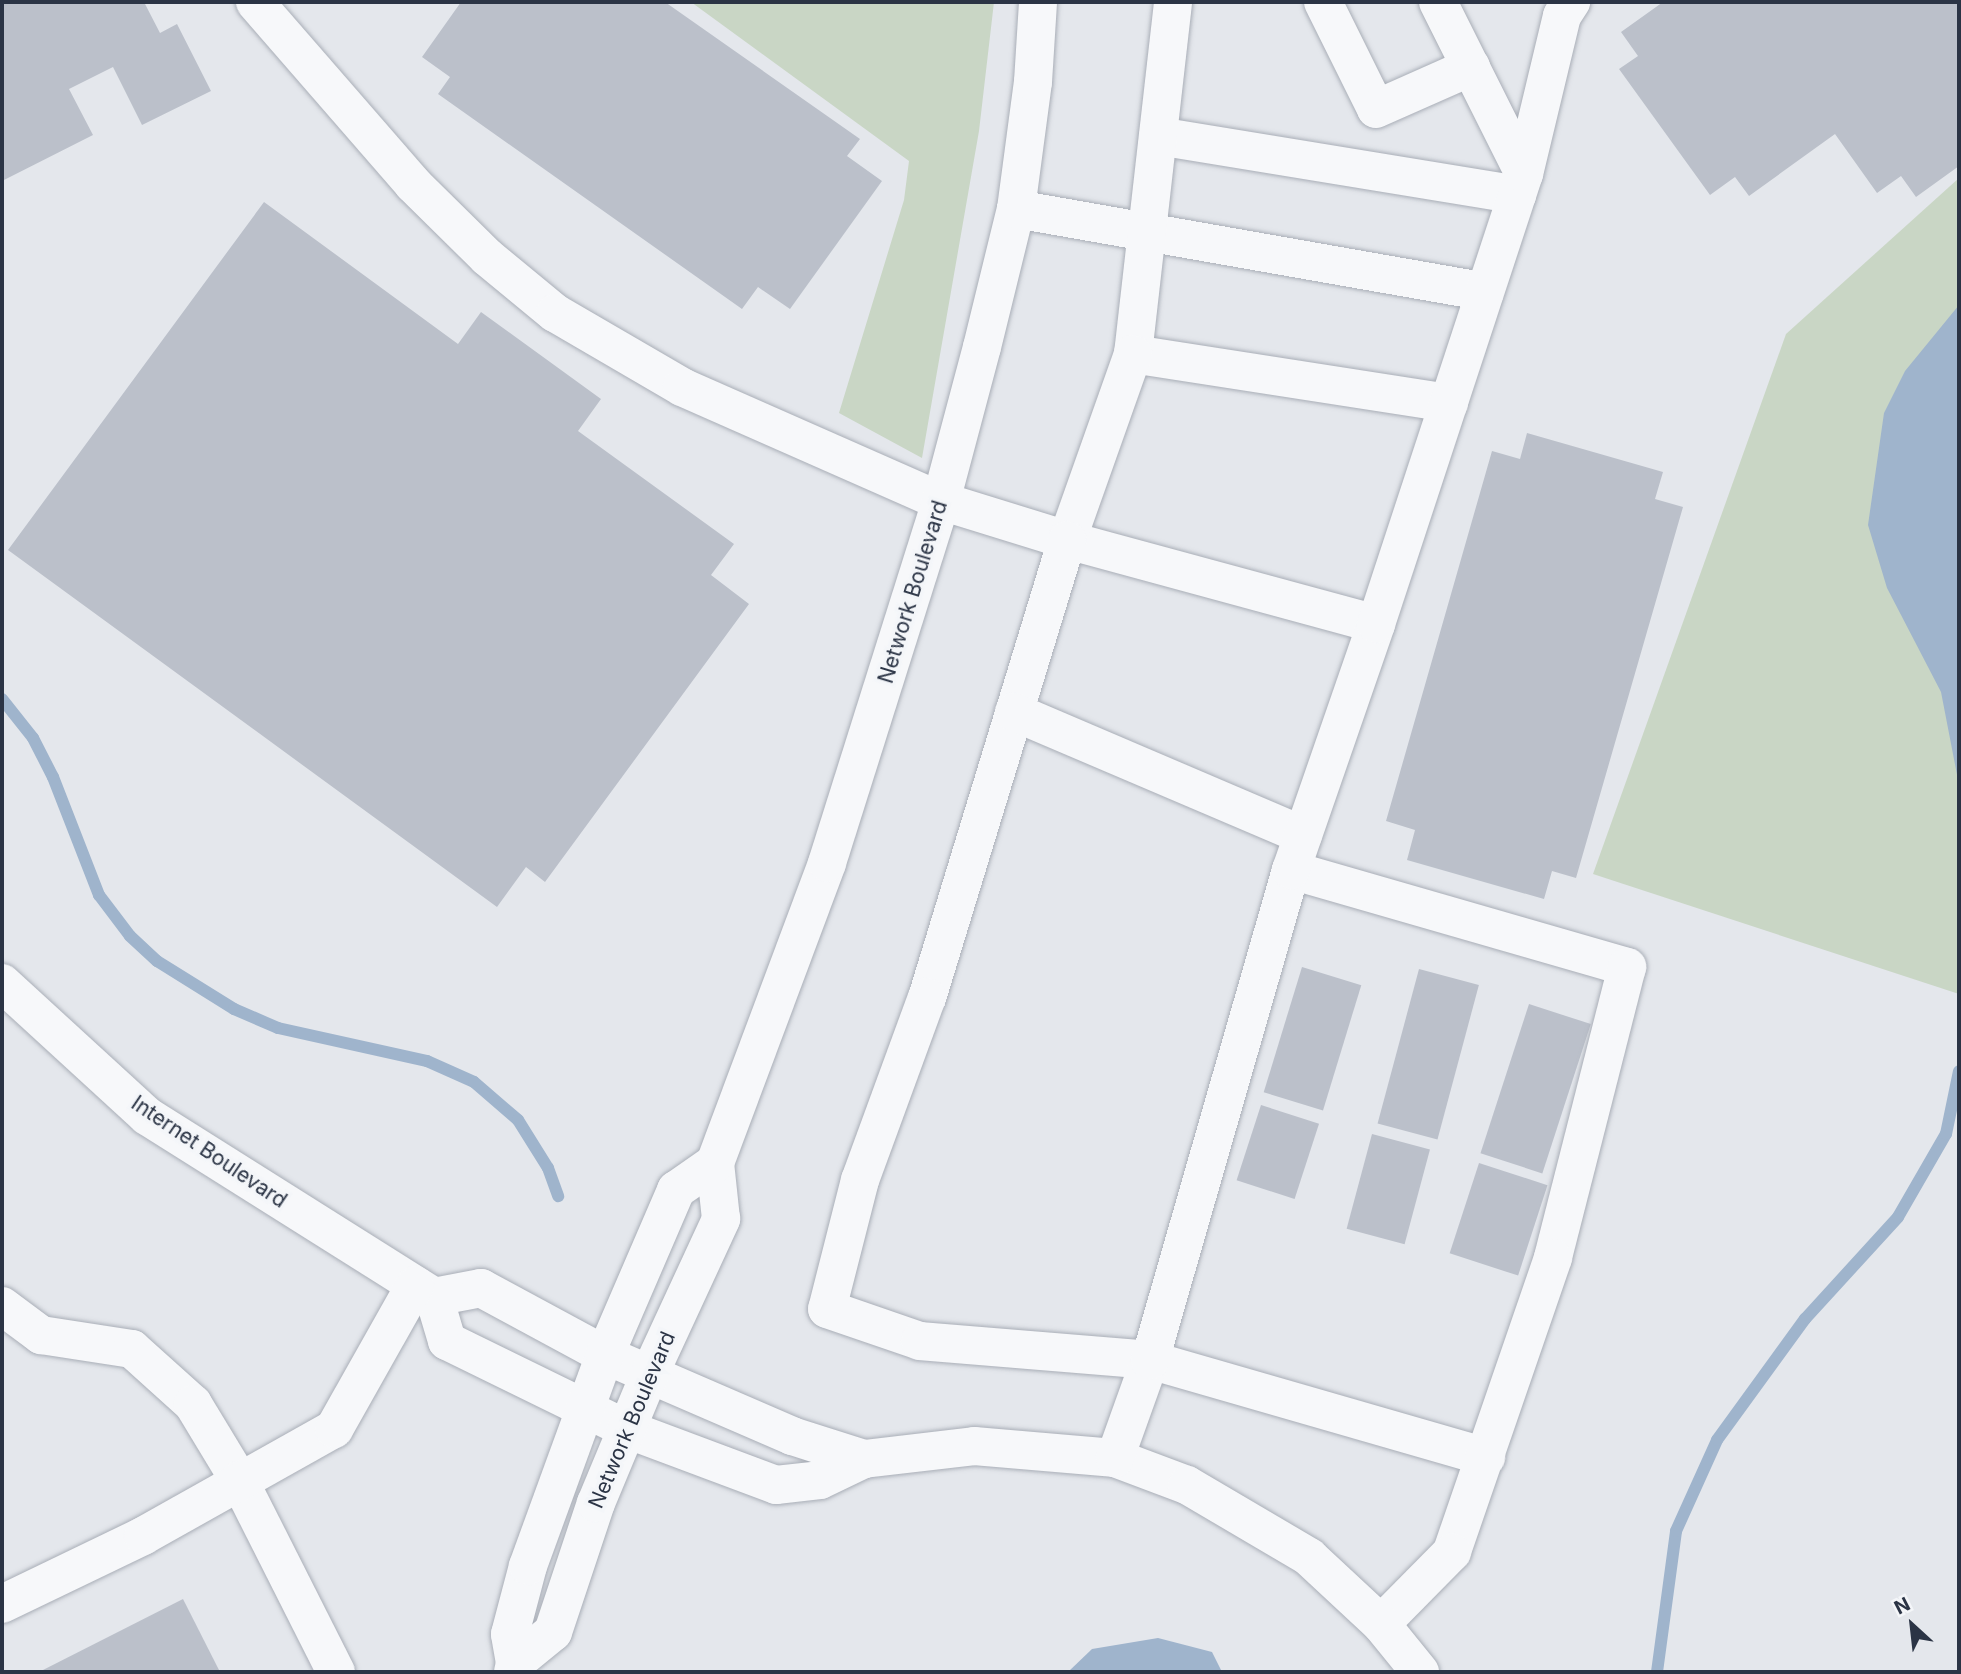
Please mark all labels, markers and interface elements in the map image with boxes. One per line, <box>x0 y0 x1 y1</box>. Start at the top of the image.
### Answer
street label: Network Boulevard <box>873 498 953 686</box>
street label: Internet Boulevard <box>126 1091 292 1213</box>
street label: Network Boulevard <box>583 1328 681 1512</box>
north arrow <box>1877 1590 1947 1660</box>
text: N <box>1891 1592 1914 1619</box>

